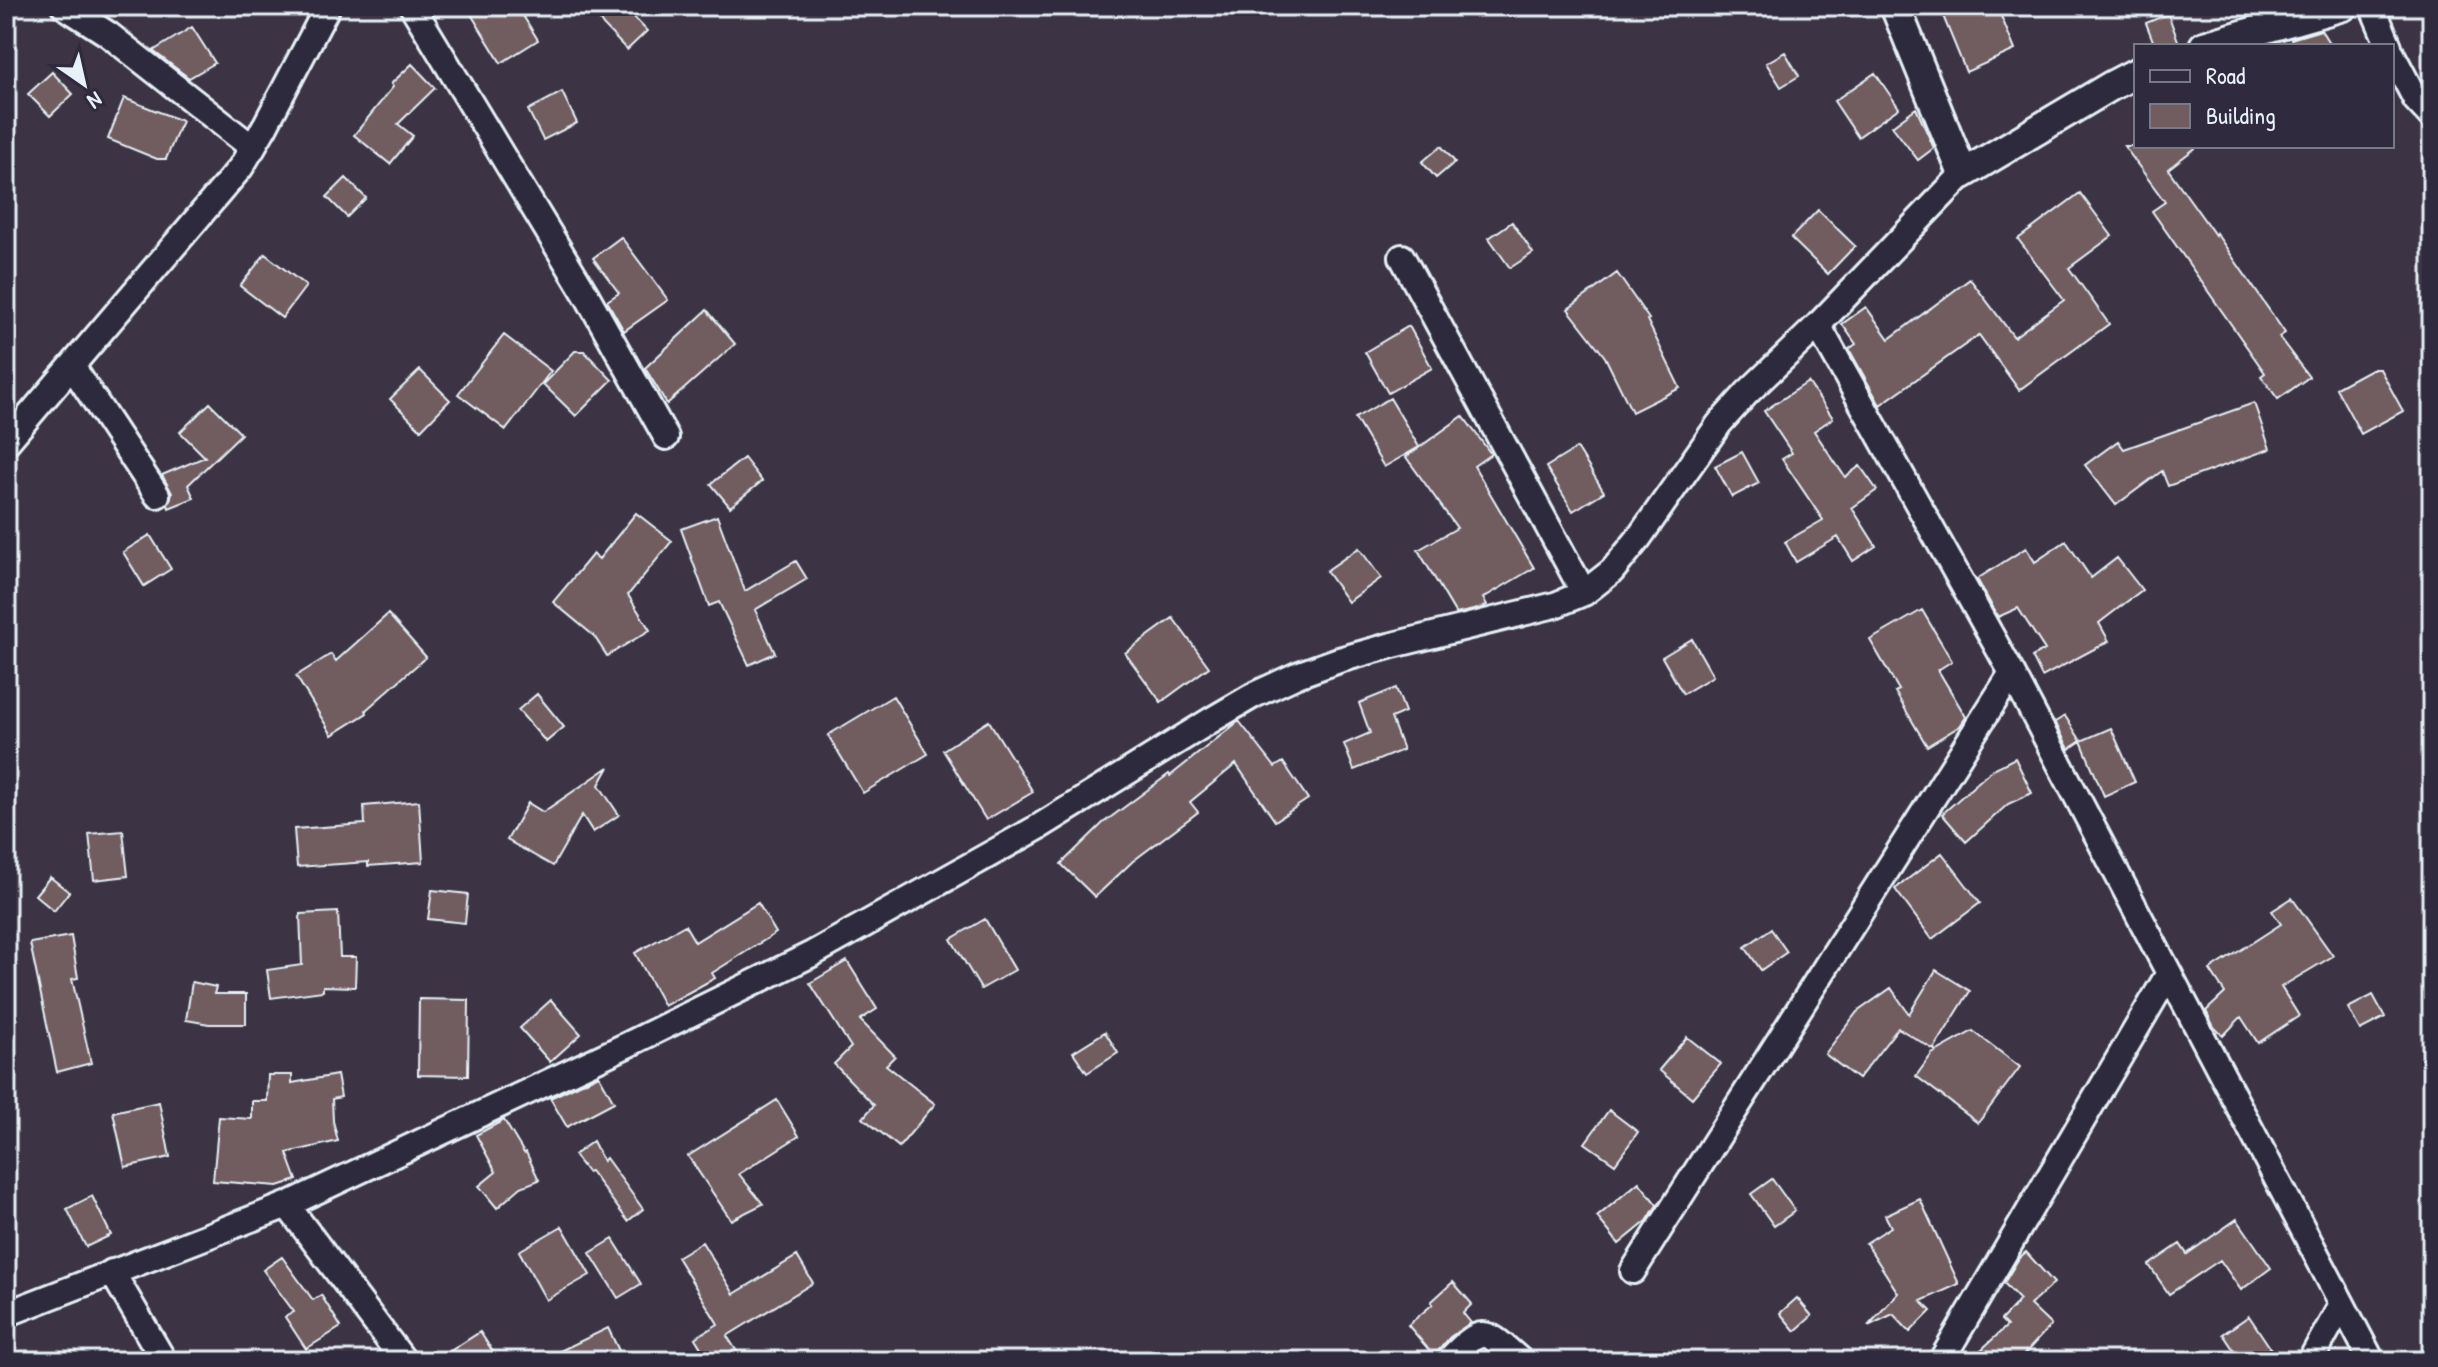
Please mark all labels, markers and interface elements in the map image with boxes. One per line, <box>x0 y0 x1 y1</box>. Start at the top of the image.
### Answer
north arrow <box>44 44 124 124</box>
legend <box>2134 44 2394 148</box>
text: Road <box>2206 59 2245 91</box>
text: N <box>82 85 108 116</box>
text: Building <box>2206 99 2276 131</box>

